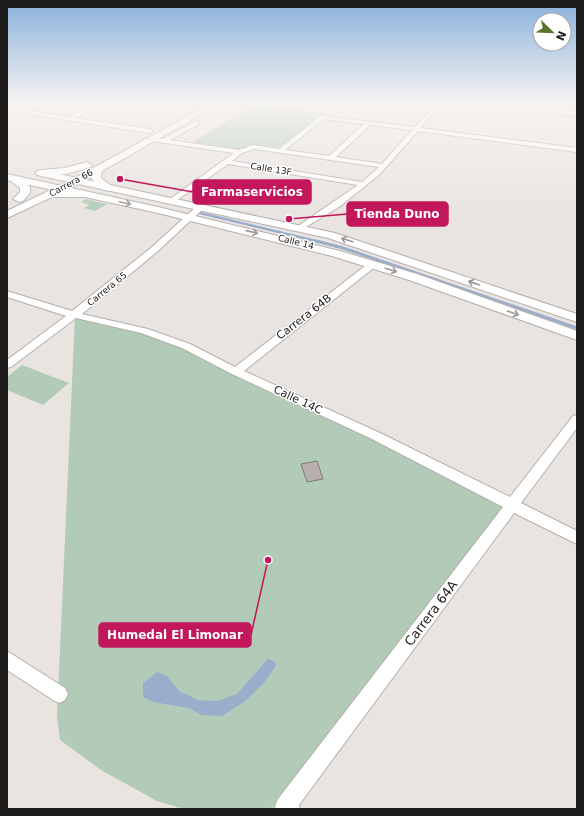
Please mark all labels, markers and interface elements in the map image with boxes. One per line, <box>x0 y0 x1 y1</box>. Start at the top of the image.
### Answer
north arrow <box>532 12 572 52</box>
text: N <box>553 29 569 42</box>
street label: Calle 13F <box>250 161 292 177</box>
street label: Carrera 66 <box>47 167 95 199</box>
callout: Farmaservicios <box>193 180 311 204</box>
text: Farmaservicios <box>201 185 303 199</box>
one-way arrow <box>118 199 131 207</box>
callout: Tienda Duno <box>347 202 448 226</box>
text: Tienda Duno <box>354 207 440 221</box>
one-way arrow <box>245 228 258 236</box>
street label: Calle 14 <box>277 233 315 251</box>
one-way arrow <box>341 236 354 243</box>
one-way arrow <box>384 267 397 274</box>
street label: Carrera 65 <box>85 270 129 308</box>
one-way arrow <box>468 278 480 286</box>
street label: Carrera 64B <box>274 292 334 342</box>
one-way arrow <box>507 310 520 317</box>
street label: Calle 14C <box>271 383 325 417</box>
street label: Carrera 64A <box>402 577 461 649</box>
callout: Humedal El Limonar <box>99 623 251 647</box>
text: Humedal El Limonar <box>107 628 243 642</box>

